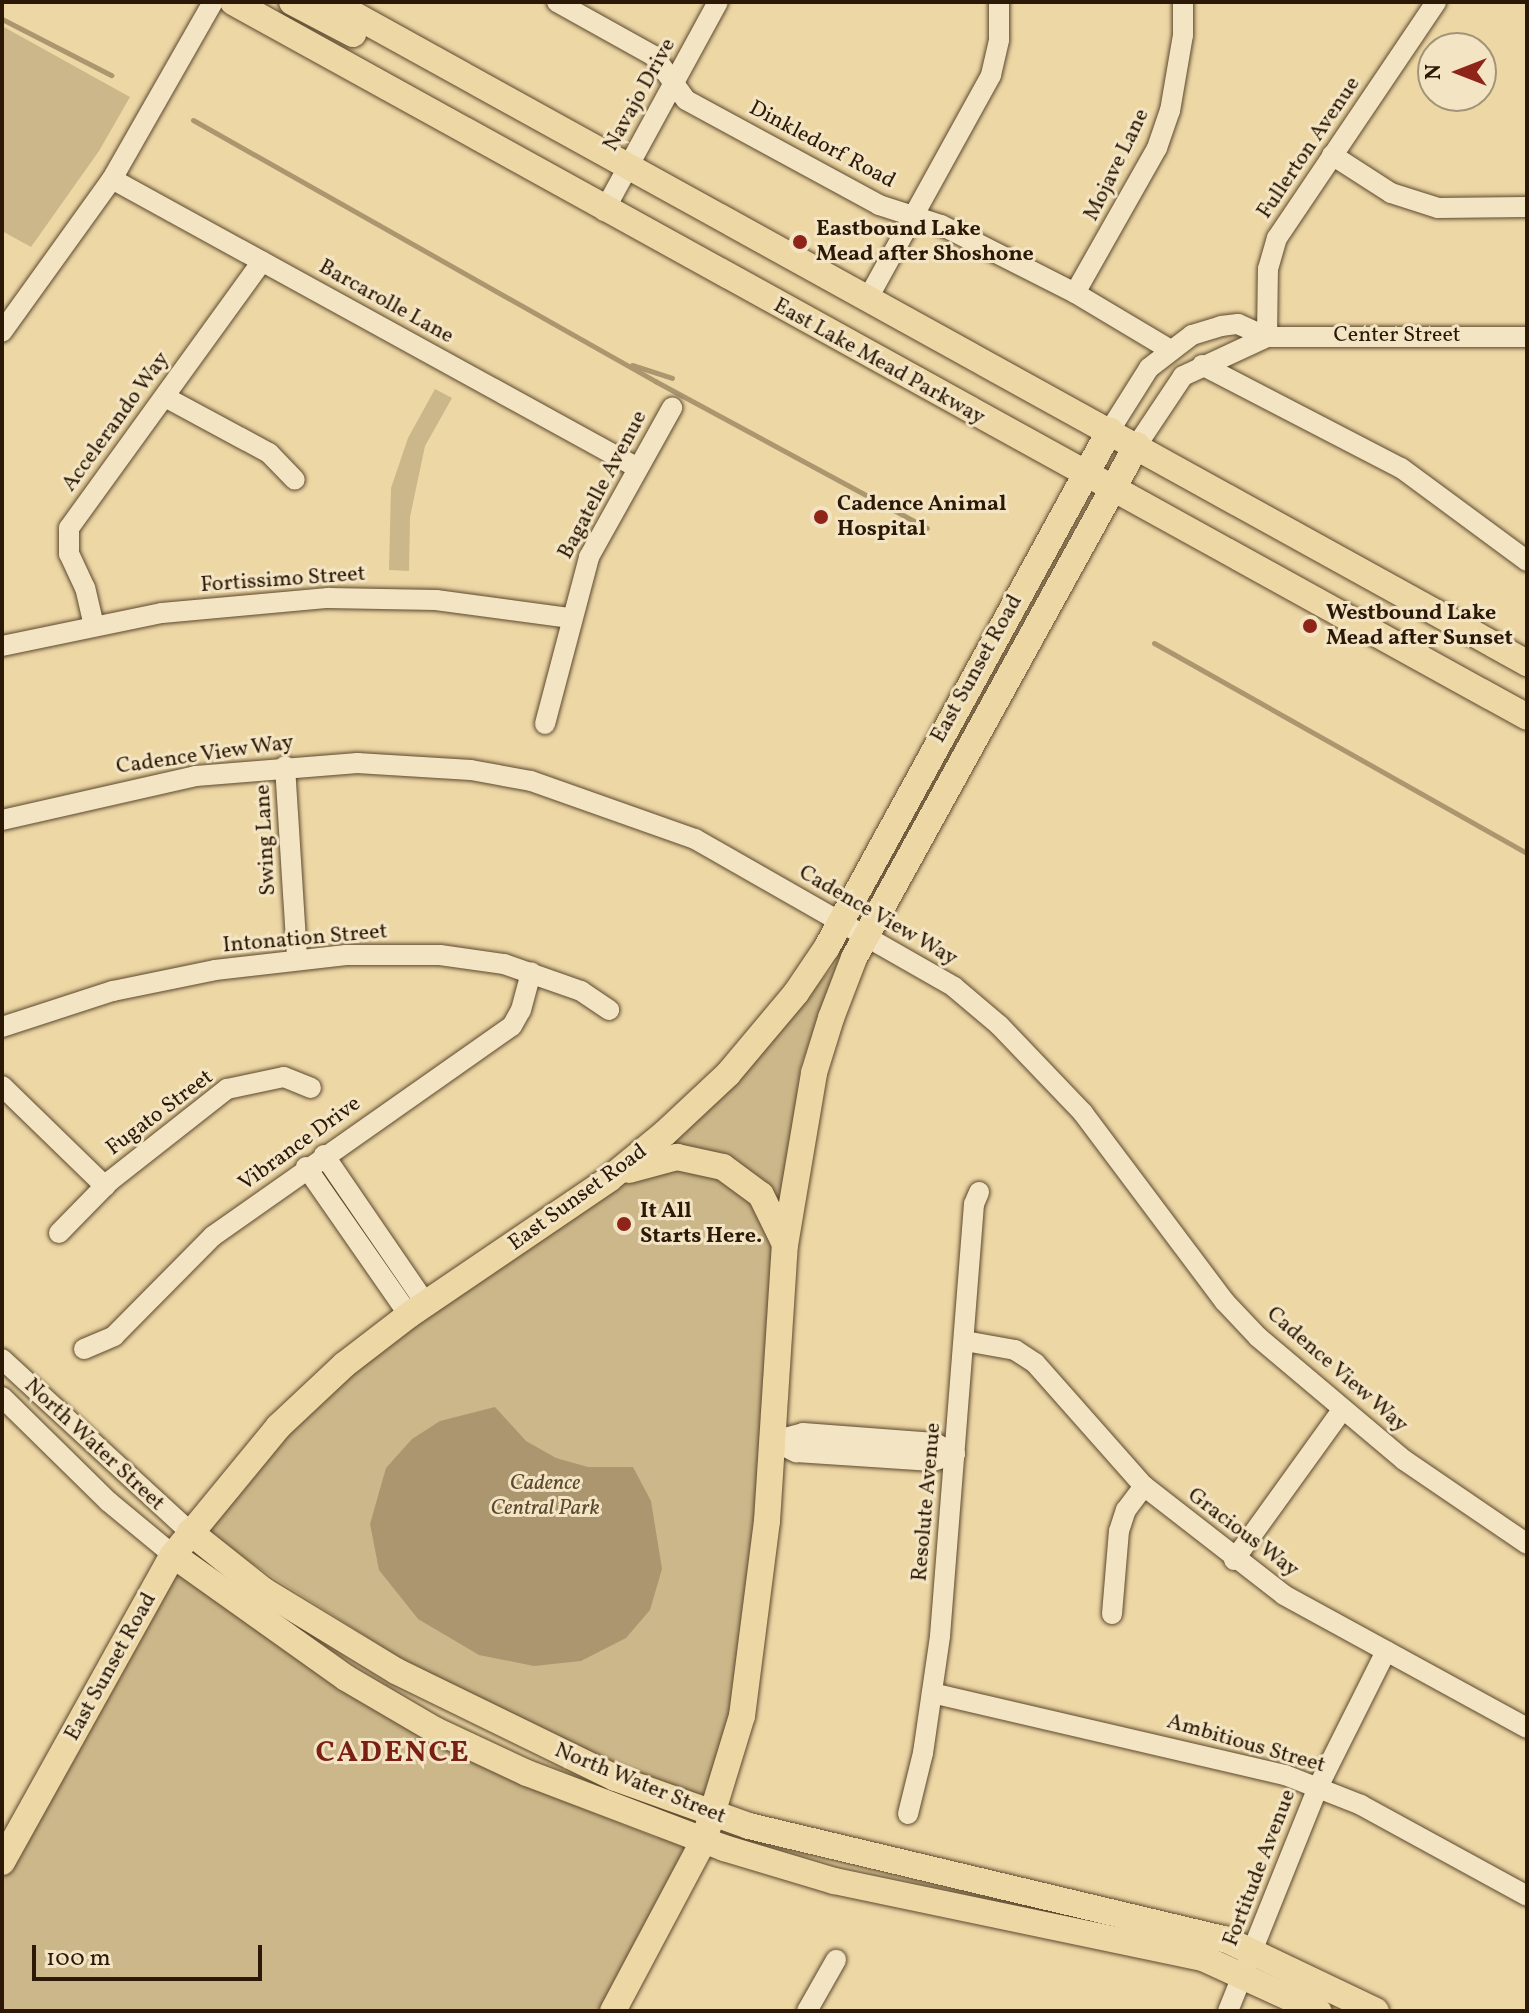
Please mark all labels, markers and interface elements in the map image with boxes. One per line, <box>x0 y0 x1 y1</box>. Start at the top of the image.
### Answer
north arrow <box>1417 32 1497 112</box>
street label: Navajo Drive <box>598 34 682 156</box>
text: N <box>1419 64 1450 80</box>
street label: Fullerton Avenue <box>1252 72 1366 224</box>
street label: Dinkledorf Road <box>745 96 899 194</box>
street label: Mojave Lane <box>1079 105 1155 225</box>
place label: Eastbound Lake Mead after Shoshone <box>816 216 1034 268</box>
marker: Eastbound Lake Mead after Shoshone <box>791 233 809 251</box>
street label: Barcarolle Lane <box>314 254 458 350</box>
street label: East Lake Mead Parkway <box>769 293 989 431</box>
street label: Center Street <box>1333 323 1461 349</box>
street label: Accelerando Way <box>56 347 176 497</box>
street label: Bagatelle Avenue <box>553 406 653 564</box>
place label: Cadence Animal Hospital <box>837 491 1006 542</box>
marker: Cadence Animal Hospital <box>812 508 830 526</box>
street label: Fortissimo Street <box>200 561 366 599</box>
street label: East Sunset Road <box>925 590 1029 748</box>
place label: Westbound Lake Mead after Sunset <box>1326 600 1513 652</box>
marker: Westbound Lake Mead after Sunset <box>1301 617 1319 635</box>
street label: Cadence View Way <box>114 729 296 781</box>
street label: Swing Lane <box>250 784 282 896</box>
street label: Cadence View Way <box>793 859 963 973</box>
street label: Intonation Street <box>222 919 388 959</box>
street label: Fugato Street <box>101 1064 219 1162</box>
street label: Vibrance Drive <box>234 1091 366 1197</box>
street label: East Sunset Road <box>503 1139 653 1257</box>
place label: It All Starts Here. <box>640 1198 762 1250</box>
marker: It All Starts Here. <box>615 1215 633 1233</box>
street label: Cadence View Way <box>1260 1301 1414 1439</box>
street label: North Water Street <box>18 1373 170 1517</box>
street label: Resolute Avenue <box>907 1422 947 1582</box>
park label: Cadence Central Park <box>490 1470 600 1522</box>
street label: Gracious Way <box>1182 1482 1304 1584</box>
street label: East Sunset Road <box>59 1588 163 1746</box>
street label: Ambitious Street <box>1164 1709 1328 1779</box>
district label: CADENCE <box>316 1735 470 1771</box>
street label: North Water Street <box>550 1738 730 1830</box>
street label: Fortitude Avenue <box>1218 1786 1302 1950</box>
scale bar <box>36 1929 266 1979</box>
text: 100 m <box>46 1942 111 1976</box>

